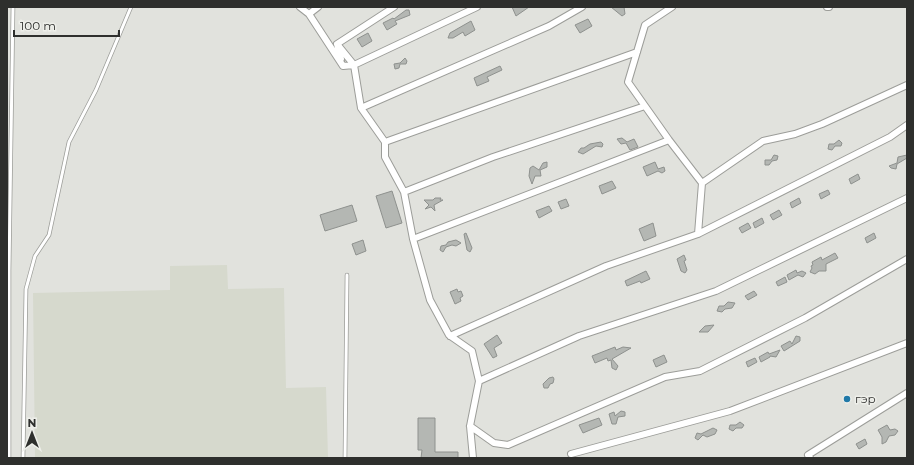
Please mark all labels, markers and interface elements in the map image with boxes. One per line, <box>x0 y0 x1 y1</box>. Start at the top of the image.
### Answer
scale bar <box>14 12 119 38</box>
text: 100 m <box>20 18 56 33</box>
place label: гэр <box>855 391 876 406</box>
marker: гэр <box>842 394 852 404</box>
north arrow <box>12 413 52 453</box>
text: N <box>28 416 36 430</box>

